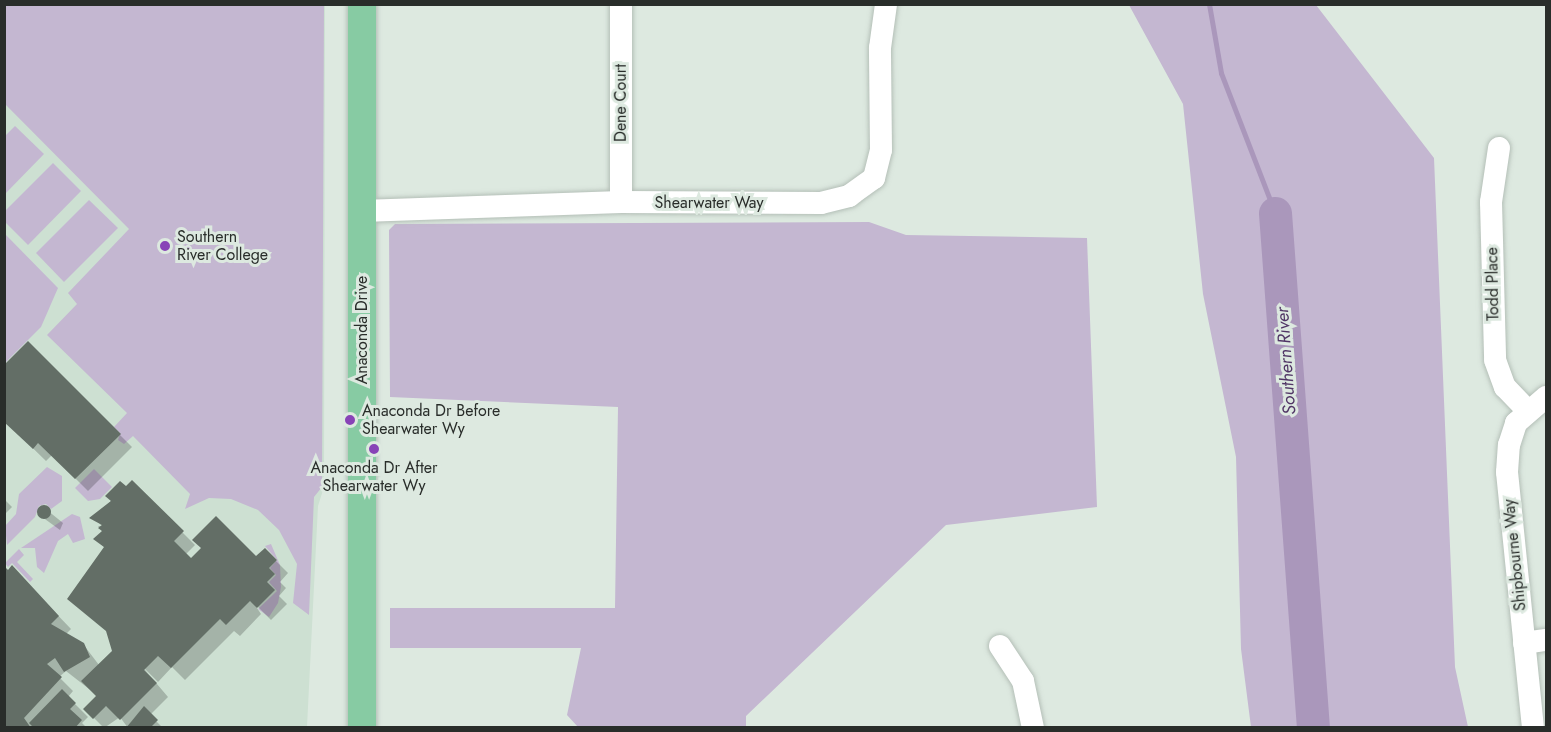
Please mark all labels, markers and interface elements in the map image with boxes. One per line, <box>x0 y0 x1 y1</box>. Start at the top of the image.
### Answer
street label: Dene Court <box>611 64 631 142</box>
street label: Shearwater Way <box>655 193 763 213</box>
place label: Southern River College <box>177 227 268 265</box>
marker: Southern River College <box>158 239 172 253</box>
street label: Todd Place <box>1483 247 1503 321</box>
street label: Anaconda Drive <box>352 276 372 384</box>
water label: Southern River <box>1271 306 1301 416</box>
place label: Anaconda Dr Before Shearwater Wy <box>362 401 500 439</box>
marker: Anaconda Dr Before Shearwater Wy <box>343 413 357 427</box>
marker: Anaconda Dr After Shearwater Wy <box>367 442 381 456</box>
place label: Anaconda Dr After Shearwater Wy <box>311 458 437 496</box>
street label: Shipbourne Way <box>1500 498 1530 612</box>

